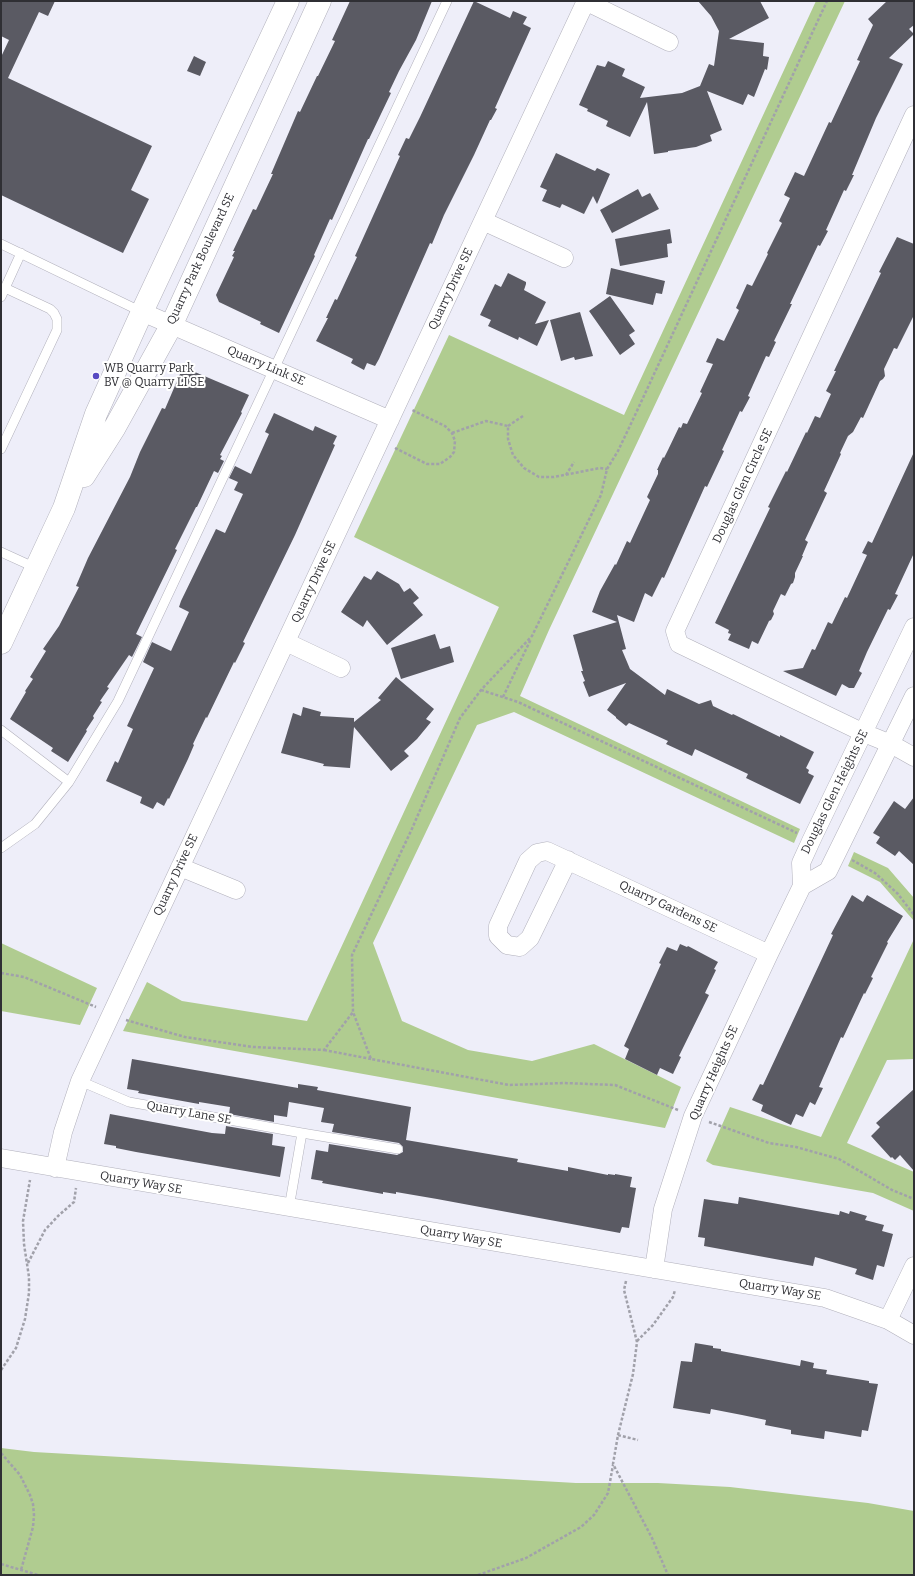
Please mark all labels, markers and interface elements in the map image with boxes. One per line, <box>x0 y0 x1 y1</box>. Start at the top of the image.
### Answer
street label: Quarry Park Boulevard SE <box>164 191 238 327</box>
street label: Quarry Drive SE <box>426 246 476 332</box>
street label: Quarry Link SE <box>225 343 307 389</box>
place label: WB Quarry Park BV @ Quarry LI SE <box>104 362 205 390</box>
marker: WB Quarry Park BV @ Quarry LI SE <box>91 371 101 381</box>
street label: Douglas Glen Circle SE <box>710 426 776 546</box>
street label: Quarry Drive SE <box>289 539 339 625</box>
street label: Douglas Glen Heights SE <box>799 728 871 856</box>
street label: Quarry Drive SE <box>151 832 201 918</box>
street label: Quarry Gardens SE <box>617 878 719 936</box>
street label: Quarry Heights SE <box>687 1023 741 1123</box>
street label: Quarry Lane SE <box>145 1098 233 1128</box>
street label: Quarry Way SE <box>99 1169 183 1197</box>
street label: Quarry Way SE <box>419 1223 503 1251</box>
street label: Quarry Way SE <box>738 1276 822 1304</box>

